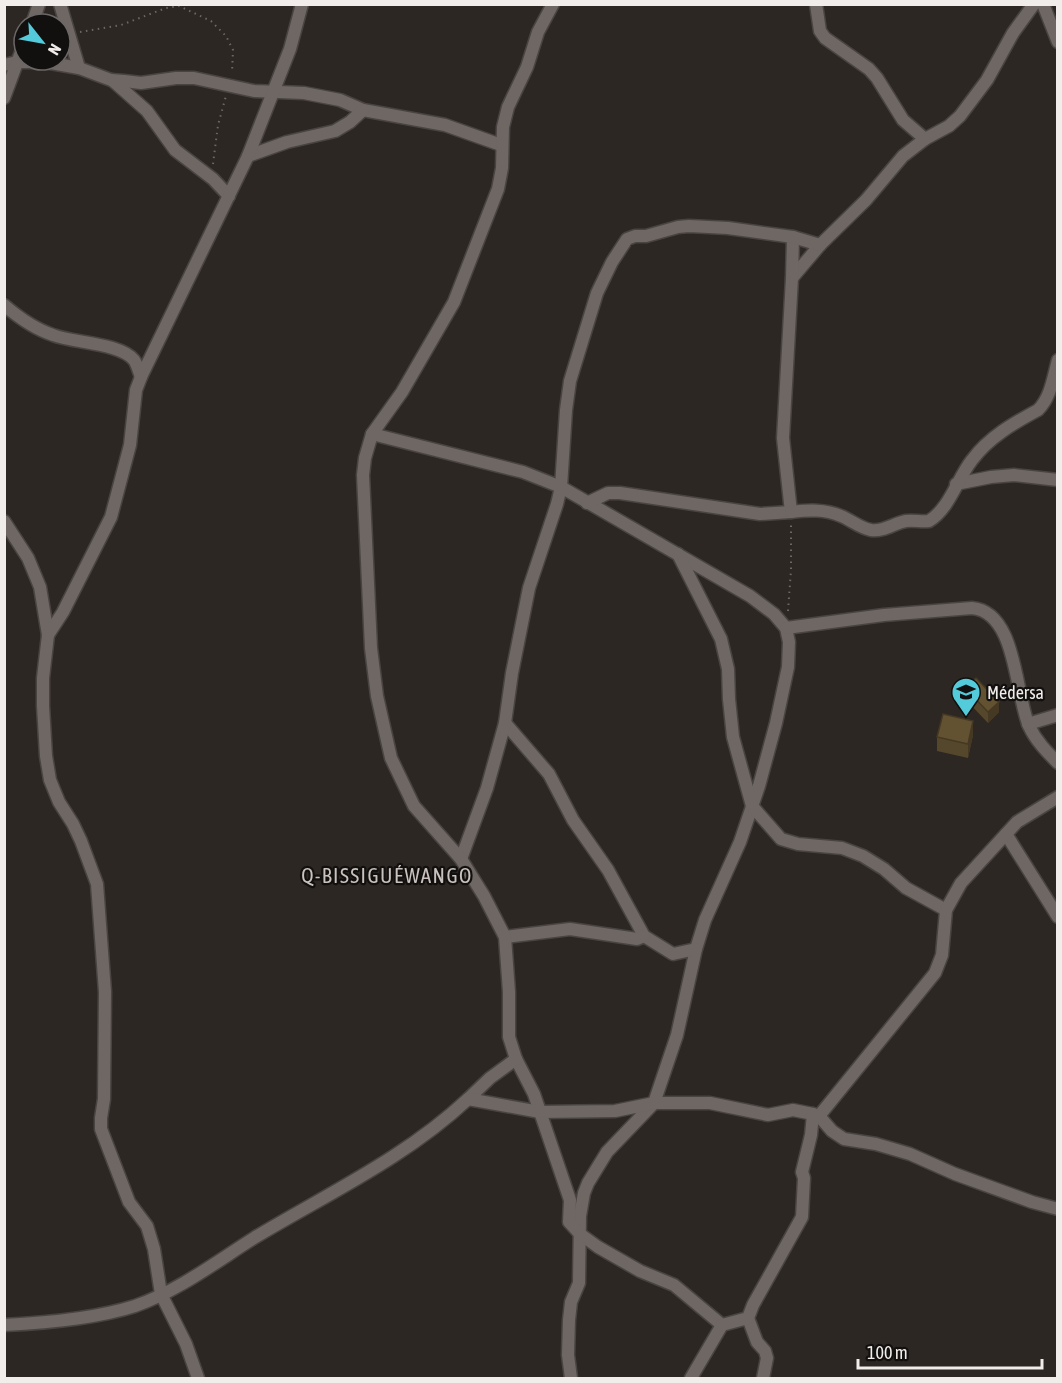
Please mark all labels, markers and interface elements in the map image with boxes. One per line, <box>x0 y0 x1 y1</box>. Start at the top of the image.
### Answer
north arrow <box>12 12 72 72</box>
text: N <box>45 41 65 58</box>
school or university icon: Médersa <box>950 676 982 718</box>
place label: Médersa <box>987 682 1044 703</box>
district label: Q-BISSIGUÉWANGO <box>301 863 473 887</box>
scale bar <box>858 1332 1042 1370</box>
text: 100 m <box>867 1342 908 1363</box>

